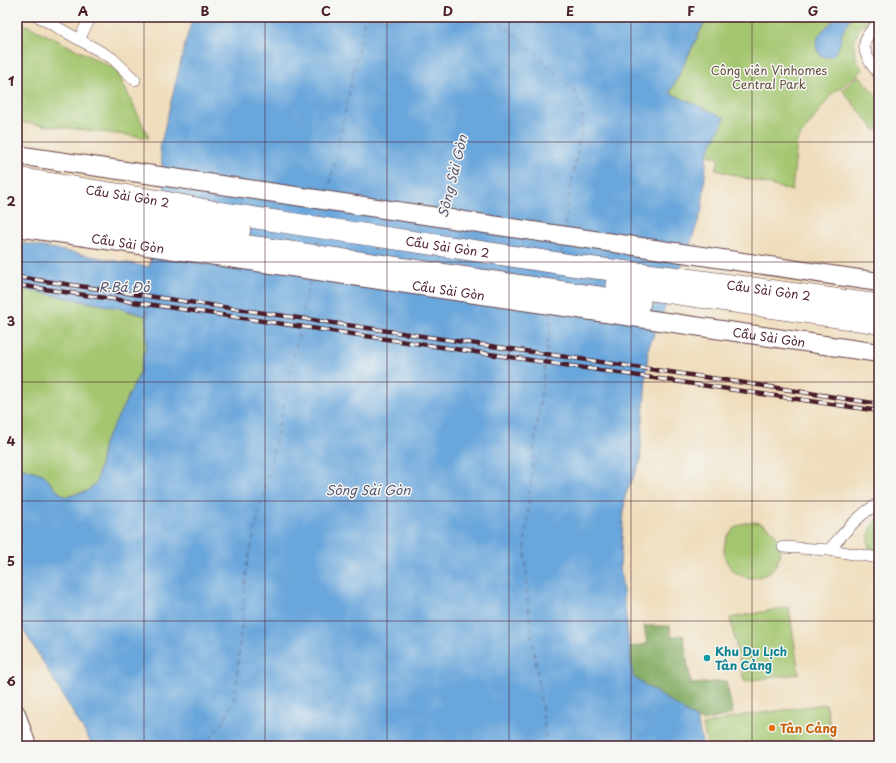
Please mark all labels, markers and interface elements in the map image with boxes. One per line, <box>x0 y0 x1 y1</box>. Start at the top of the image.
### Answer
text: A <box>78 1 88 20</box>
text: B <box>201 1 210 20</box>
text: C <box>321 1 331 20</box>
text: D <box>443 1 453 20</box>
text: E <box>566 1 574 20</box>
text: F <box>687 1 695 20</box>
text: G <box>808 1 818 20</box>
park label: Công viên Vinhomes Central Park <box>711 61 828 93</box>
text: 1 <box>8 71 14 90</box>
water label: Sông Sài Gòn <box>433 132 472 219</box>
street label: Cầu Sài Gòn 2 <box>84 180 171 212</box>
text: 2 <box>6 191 16 210</box>
street label: Cầu Sài Gòn <box>90 229 165 257</box>
street label: Cầu Sài Gòn 2 <box>404 231 491 262</box>
street label: Cầu Sài Gòn 2 <box>725 275 812 305</box>
street label: Cầu Sài Gòn <box>411 276 486 304</box>
water label: R.Bá Đỏ <box>99 277 151 296</box>
text: 3 <box>7 311 16 330</box>
street label: Cầu Sài Gòn <box>731 323 807 351</box>
text: 4 <box>7 431 16 450</box>
water label: Sông Sài Gòn <box>326 480 411 499</box>
text: 5 <box>7 551 15 570</box>
place label: Khu Du Lịch Tân Cảng <box>715 642 787 674</box>
marker: Khu Du Lịch Tân Cảng <box>702 653 712 663</box>
text: 6 <box>6 671 16 690</box>
place label: Tân Cảng <box>780 719 837 737</box>
marker: Tân Cảng <box>767 723 777 733</box>

